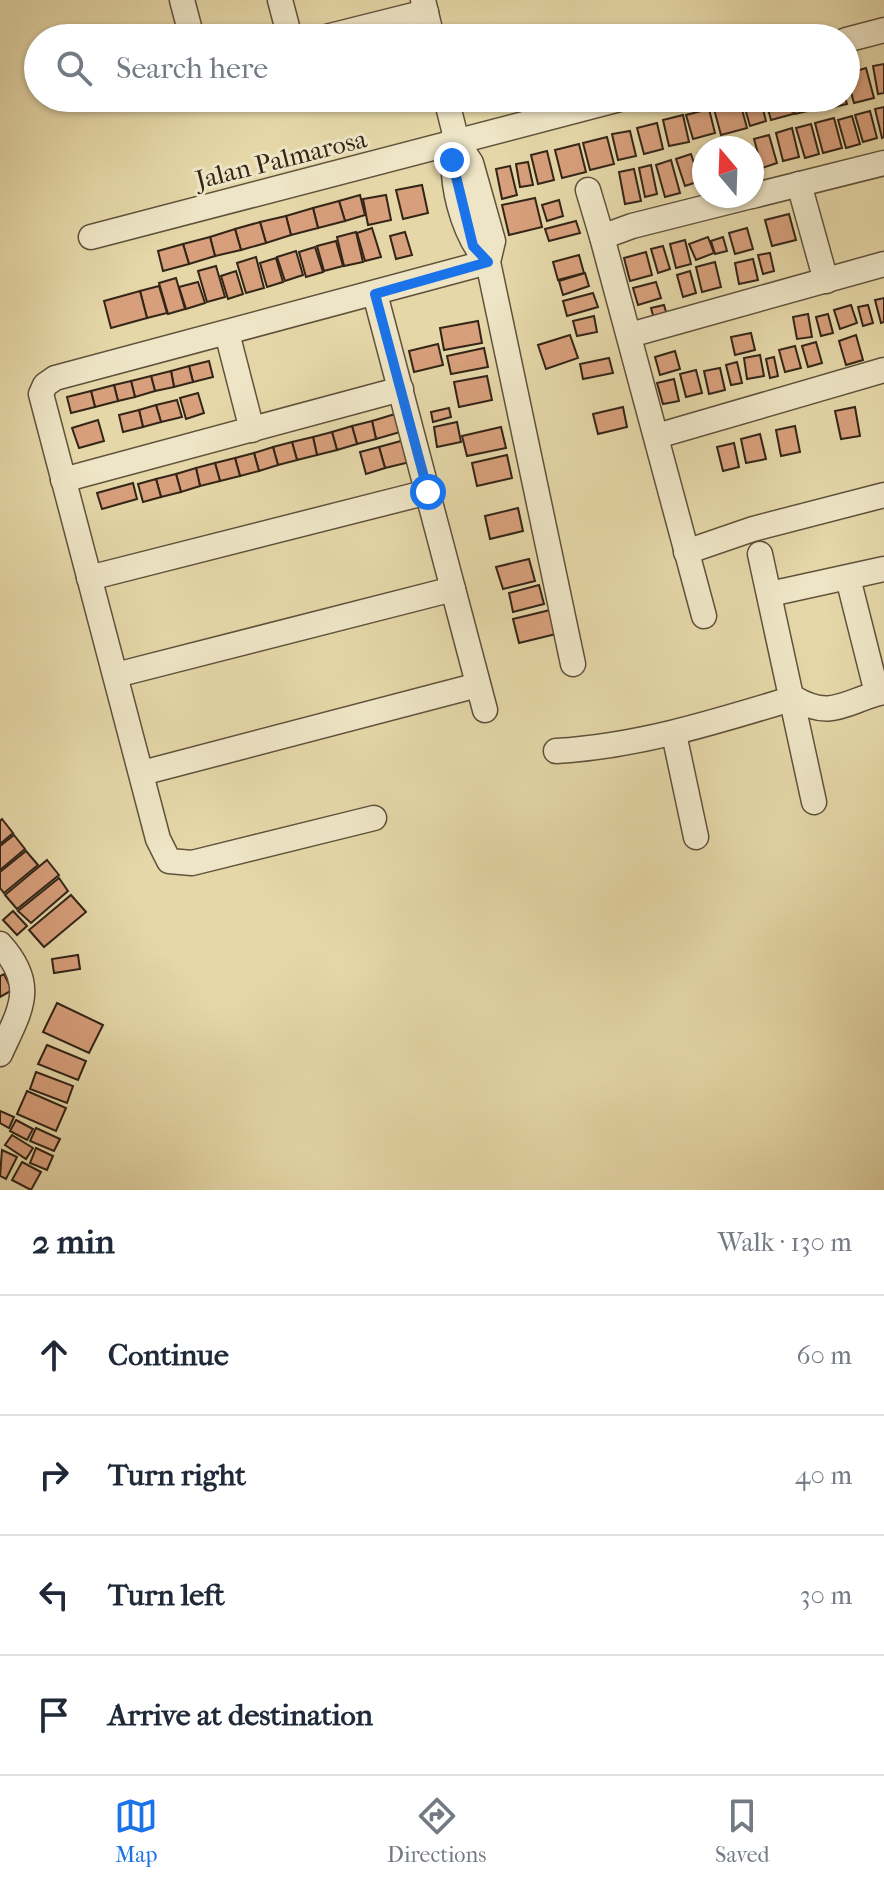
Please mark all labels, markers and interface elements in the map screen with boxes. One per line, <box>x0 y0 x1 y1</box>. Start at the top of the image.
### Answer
search box <box>24 24 860 112</box>
icon: search <box>52 46 96 90</box>
text: Search here <box>116 51 268 86</box>
street label: Jalan Palmarosa <box>190 123 371 196</box>
north arrow <box>692 136 764 208</box>
route end <box>434 142 470 178</box>
route start <box>410 474 446 510</box>
text: 2 min <box>32 1222 115 1262</box>
text: Walk · 130 m <box>718 1227 852 1258</box>
icon: ahead <box>32 1333 76 1377</box>
text: Continue <box>108 1338 229 1373</box>
text: 60 m <box>796 1340 852 1371</box>
icon: right <box>32 1453 76 1497</box>
text: Turn right <box>108 1458 246 1493</box>
text: 40 m <box>795 1460 852 1491</box>
icon: left <box>32 1573 76 1617</box>
text: Turn left <box>108 1578 225 1613</box>
text: 30 m <box>800 1580 852 1611</box>
icon: arrive <box>32 1693 76 1737</box>
text: Arrive at destination <box>108 1698 373 1733</box>
tab: Map <box>114 1794 158 1868</box>
tab: Directions <box>387 1794 486 1868</box>
tab: Saved <box>715 1794 770 1868</box>

